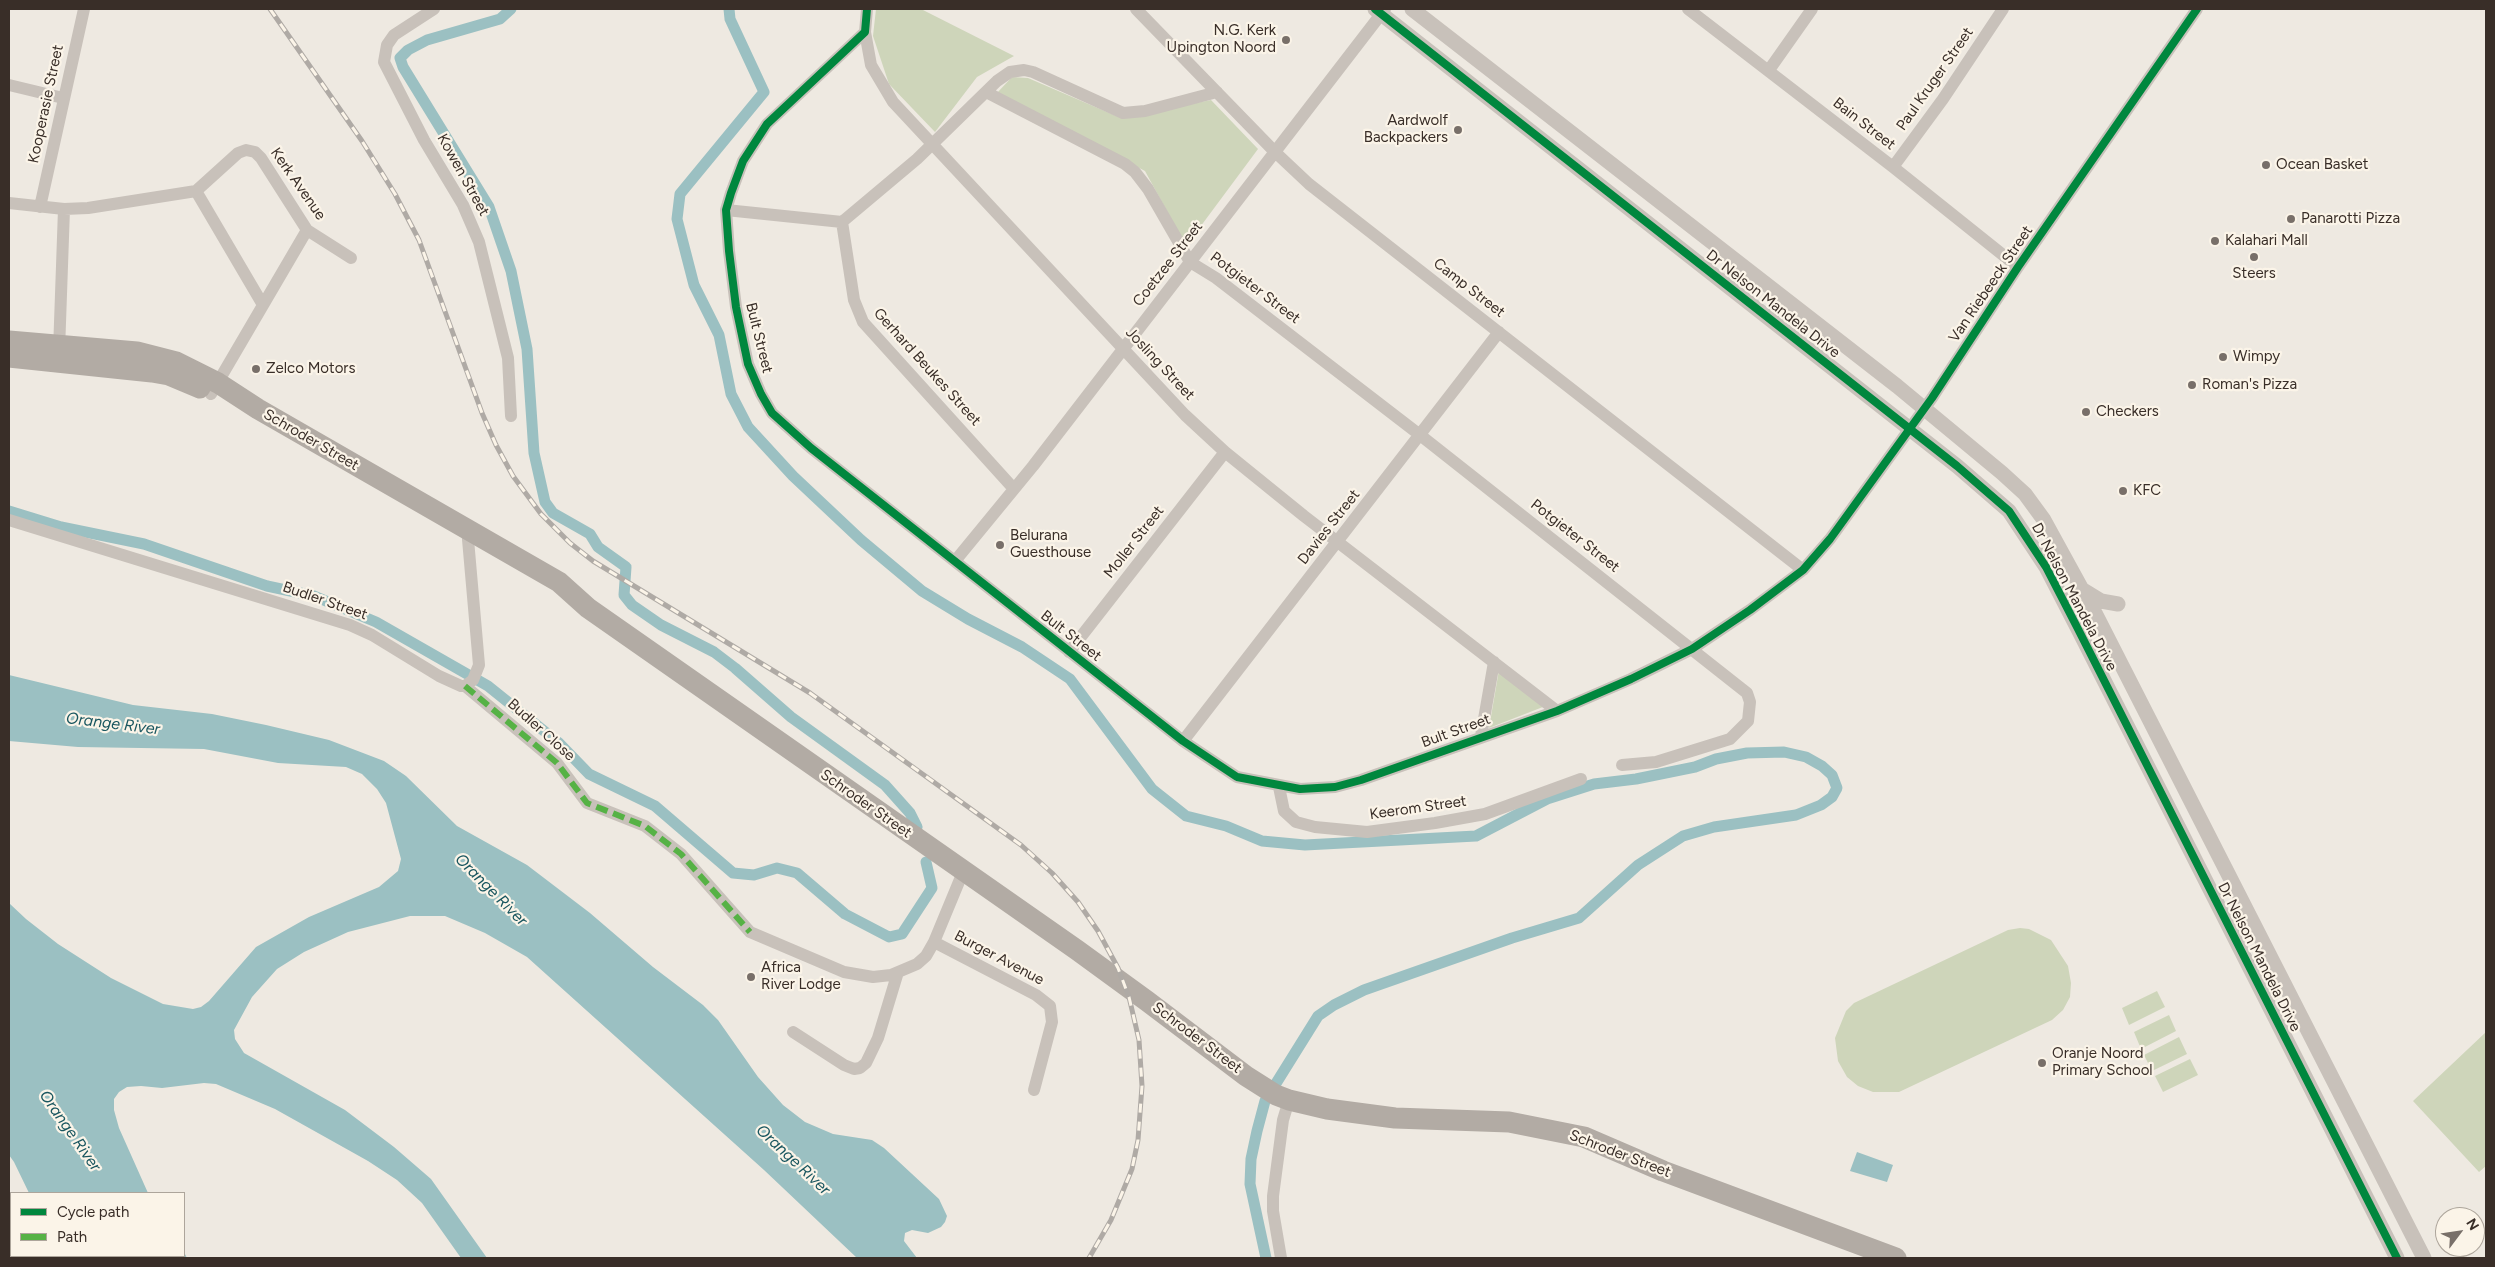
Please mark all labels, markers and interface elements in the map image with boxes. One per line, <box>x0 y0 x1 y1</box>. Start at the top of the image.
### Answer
place label: N.G. Kerk Upington Noord <box>1167 22 1276 57</box>
street label: Paul Kruger Street <box>1893 24 1977 134</box>
marker: N.G. Kerk Upington Noord <box>1280 34 1292 46</box>
street label: Kooperasie Street <box>25 43 67 165</box>
street label: Bain Street <box>1829 94 1899 154</box>
place label: Aardwolf Backpackers <box>1364 112 1448 147</box>
marker: Aardwolf Backpackers <box>1452 124 1464 136</box>
street label: Kowen Street <box>433 131 493 219</box>
street label: Kerk Avenue <box>267 144 329 224</box>
place label: Ocean Basket <box>2276 156 2368 174</box>
marker: Ocean Basket <box>2260 159 2272 171</box>
place label: Panarotti Pizza <box>2301 210 2400 228</box>
marker: Panarotti Pizza <box>2285 213 2297 225</box>
street label: Coetzee Street <box>1129 218 1207 310</box>
street label: Van Riebeeck Street <box>1945 222 2037 346</box>
place label: Kalahari Mall <box>2225 232 2308 250</box>
marker: Kalahari Mall <box>2209 235 2221 247</box>
street label: Dr Nelson Mandela Drive <box>1702 246 1844 362</box>
street label: Potgieter Street <box>1206 248 1304 328</box>
marker: Steers <box>2248 251 2260 263</box>
street label: Camp Street <box>1430 254 1508 322</box>
place label: Steers <box>2232 265 2276 283</box>
street label: Bult Street <box>742 301 776 375</box>
street label: Gerhard Beukes Street <box>869 305 985 429</box>
street label: Josling Street <box>1122 324 1198 404</box>
place label: Wimpy <box>2233 348 2280 366</box>
marker: Wimpy <box>2217 351 2229 363</box>
place label: Zelco Motors <box>266 360 355 378</box>
marker: Zelco Motors <box>250 363 262 375</box>
place label: Roman's Pizza <box>2202 376 2297 394</box>
marker: Roman's Pizza <box>2186 379 2198 391</box>
place label: Checkers <box>2096 403 2159 421</box>
street label: Schroder Street <box>260 405 362 475</box>
marker: Checkers <box>2080 406 2092 418</box>
place label: KFC <box>2133 482 2161 500</box>
marker: KFC <box>2117 485 2129 497</box>
street label: Davies Street <box>1294 486 1364 568</box>
street label: Potgieter Street <box>1527 496 1623 576</box>
street label: Moller Street <box>1100 502 1168 582</box>
street label: Dr Nelson Mandela Drive <box>2027 520 2121 674</box>
place label: Belurana Guesthouse <box>1010 527 1091 562</box>
marker: Belurana Guesthouse <box>994 539 1006 551</box>
street label: Budler Street <box>280 578 370 624</box>
street label: Bult Street <box>1037 607 1105 665</box>
street label: Budler Close <box>504 695 578 765</box>
water label: Orange River <box>65 709 161 739</box>
street label: Bult Street <box>1419 710 1493 752</box>
street label: Schroder Street <box>817 766 915 842</box>
street label: Keerom Street <box>1368 792 1468 824</box>
water label: Orange River <box>451 850 531 930</box>
street label: Dr Nelson Mandela Drive <box>2214 879 2304 1035</box>
street label: Burger Avenue <box>951 927 1047 989</box>
place label: Africa River Lodge <box>761 959 841 994</box>
marker: Africa River Lodge <box>745 971 757 983</box>
street label: Schroder Street <box>1149 999 1245 1077</box>
place label: Oranje Noord Primary School <box>2052 1045 2153 1080</box>
marker: Oranje Noord Primary School <box>2036 1057 2048 1069</box>
water label: Orange River <box>35 1087 105 1175</box>
water label: Orange River <box>752 1121 834 1199</box>
street label: Schroder Street <box>1567 1126 1673 1182</box>
legend <box>10 1192 185 1257</box>
text: Cycle path <box>57 1203 129 1221</box>
north arrow <box>2435 1207 2485 1257</box>
text: N <box>2462 1216 2482 1234</box>
text: Path <box>57 1228 87 1246</box>

